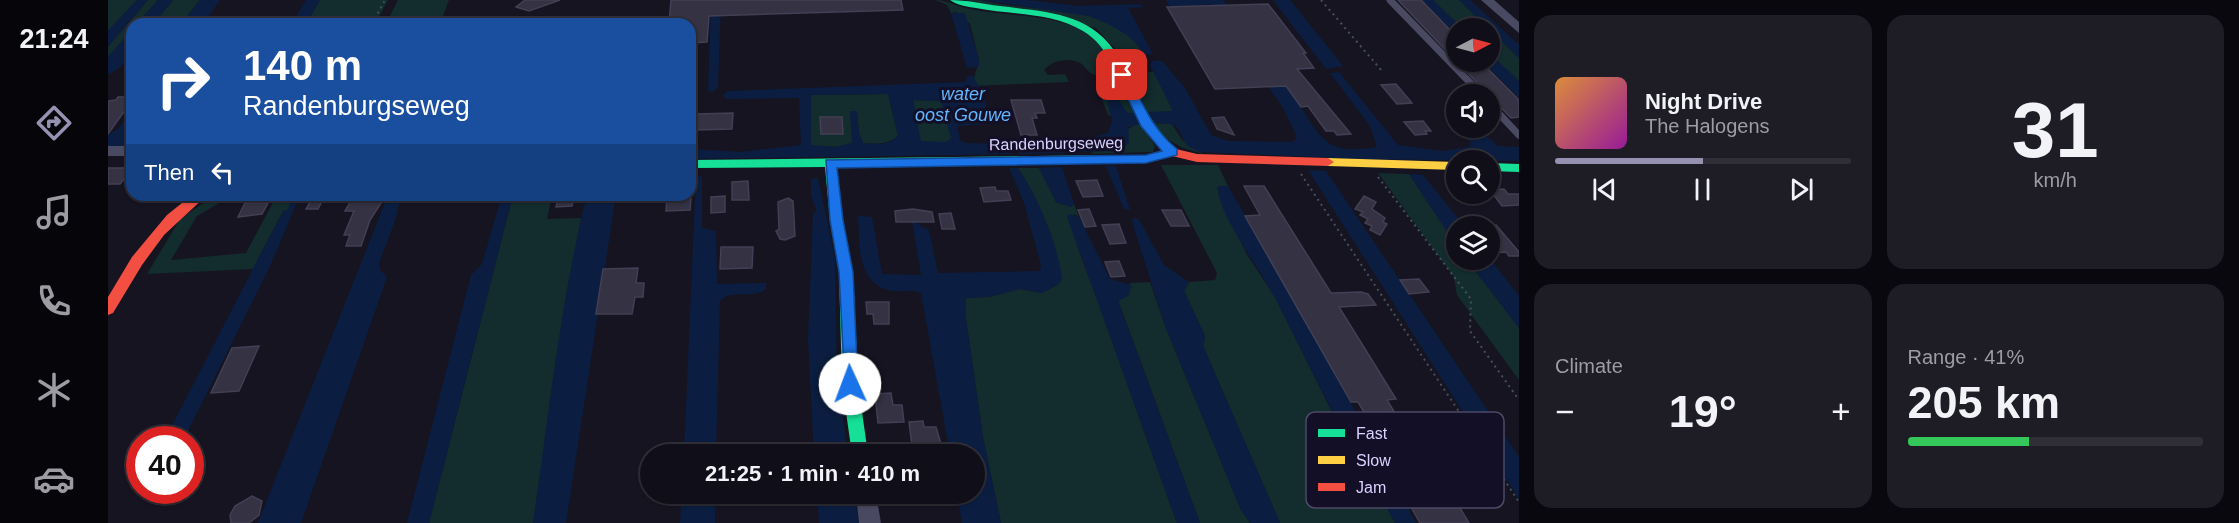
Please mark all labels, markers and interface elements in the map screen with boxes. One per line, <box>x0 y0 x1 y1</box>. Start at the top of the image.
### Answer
north arrow <box>1446 18 1500 72</box>
map controls <box>1446 18 1500 270</box>
text: 21:24 <box>19 24 89 54</box>
icon: right <box>144 42 222 120</box>
text: 140 m <box>243 42 362 89</box>
pin <box>1096 49 1147 100</box>
icon: arrive <box>1105 58 1138 91</box>
water label: water oost Gouwe <box>915 84 1011 125</box>
button: sound <box>1446 84 1500 138</box>
text: 31 <box>2012 86 2099 174</box>
text: Night Drive <box>1645 89 1762 114</box>
text: Randenburgseweg <box>243 91 470 121</box>
icon: directions <box>33 102 75 144</box>
text: The Halogens <box>1645 115 1770 137</box>
street label: Randenburgseweg <box>989 134 1123 153</box>
button: search <box>1446 150 1500 204</box>
icon: left <box>206 156 239 189</box>
text: Then <box>144 160 194 185</box>
text: km/h <box>2034 169 2077 191</box>
icon: previous <box>1588 173 1621 206</box>
icon: pause <box>1686 173 1719 206</box>
icon: next <box>1785 173 1818 206</box>
icon: music <box>33 191 75 233</box>
button: layers <box>1446 216 1500 270</box>
icon: phone <box>33 280 75 322</box>
text: Range · 41% <box>1908 346 2024 368</box>
position arrow <box>818 352 882 416</box>
text: Climate <box>1555 355 1623 377</box>
icon: climate <box>33 369 75 411</box>
text: 205 km <box>1908 377 2060 428</box>
text: 19° <box>1669 386 1737 437</box>
text: − <box>1555 393 1574 430</box>
text: + <box>1831 393 1851 430</box>
legend <box>1306 412 1504 508</box>
text: Fast <box>1356 425 1388 442</box>
speed limit sign: 40 <box>126 426 204 504</box>
text: Slow <box>1356 452 1391 469</box>
icon: car <box>33 458 75 500</box>
text: 21:25 · 1 min · 410 m <box>705 461 920 486</box>
text: Jam <box>1356 479 1386 496</box>

